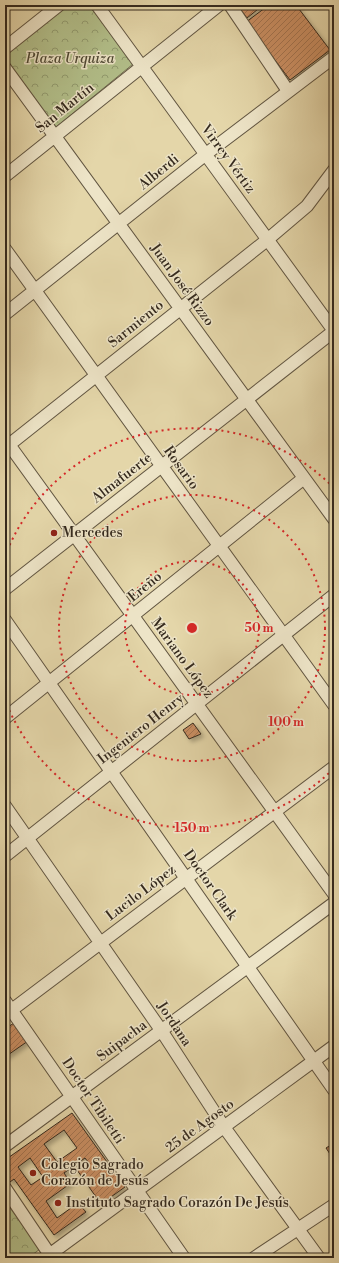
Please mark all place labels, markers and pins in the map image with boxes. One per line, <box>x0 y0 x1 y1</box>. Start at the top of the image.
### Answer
place label: Mercedes <box>62 524 123 542</box>
marker: Mercedes <box>49 528 59 538</box>
centre of rings <box>185 621 199 635</box>
place label: Colegio Sagrado Corazón de Jesús <box>41 1156 149 1190</box>
marker: Colegio Sagrado Corazón de Jesús <box>28 1168 38 1178</box>
place label: Instituto Sagrado Corazón De Jesús <box>66 1194 289 1212</box>
marker: Instituto Sagrado Corazón De Jesús <box>53 1198 63 1208</box>

